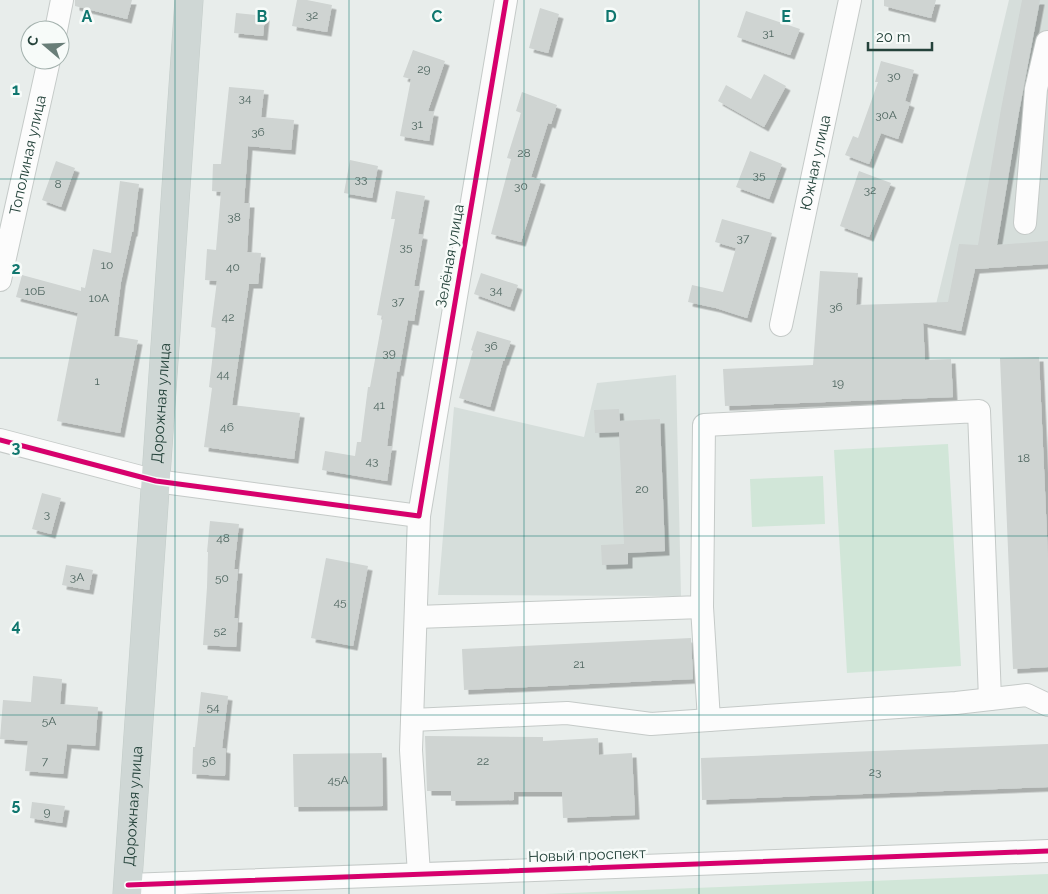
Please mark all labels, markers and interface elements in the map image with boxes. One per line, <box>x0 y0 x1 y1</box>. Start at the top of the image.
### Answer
text: A <box>82 7 93 26</box>
text: B <box>257 7 268 26</box>
text: C <box>432 7 443 26</box>
text: D <box>605 7 617 26</box>
text: E <box>781 7 791 26</box>
house number: 32 <box>306 8 318 22</box>
north arrow <box>20 20 70 70</box>
scale bar <box>868 20 932 52</box>
house number: 31 <box>762 26 774 40</box>
text: 20 m <box>876 28 911 46</box>
text: С <box>24 33 42 48</box>
house number: 29 <box>417 62 431 76</box>
house number: 30 <box>887 69 901 83</box>
text: 1 <box>12 80 20 99</box>
house number: 34 <box>239 91 252 105</box>
street label: Тополиная улица <box>6 94 50 217</box>
house number: 30А <box>875 108 897 122</box>
street label: Южная улица <box>797 113 834 212</box>
house number: 31 <box>411 117 423 131</box>
house number: 36 <box>251 125 265 139</box>
house number: 28 <box>517 146 531 160</box>
house number: 35 <box>753 168 766 182</box>
house number: 33 <box>355 172 367 186</box>
house number: 8 <box>54 177 62 191</box>
house number: 30 <box>514 179 528 193</box>
house number: 32 <box>864 183 876 197</box>
street label: Зелёная улица <box>432 203 468 309</box>
house number: 38 <box>227 210 241 224</box>
house number: 37 <box>737 231 750 245</box>
house number: 35 <box>400 240 413 254</box>
house number: 10 <box>101 258 113 272</box>
text: 2 <box>11 259 21 278</box>
house number: 40 <box>226 260 240 274</box>
house number: 34 <box>490 283 503 297</box>
house number: 10Б <box>25 284 45 298</box>
house number: 10А <box>89 291 109 305</box>
house number: 37 <box>392 294 405 308</box>
house number: 36 <box>829 300 843 314</box>
house number: 42 <box>222 310 234 324</box>
house number: 36 <box>484 339 498 353</box>
street label: Дорожная улица <box>148 342 174 464</box>
house number: 39 <box>382 346 396 360</box>
house number: 44 <box>216 367 230 381</box>
house number: 1 <box>94 374 100 388</box>
house number: 19 <box>832 376 844 390</box>
house number: 41 <box>373 398 385 412</box>
house number: 46 <box>220 420 234 434</box>
text: 3 <box>12 438 21 457</box>
house number: 18 <box>1018 451 1030 465</box>
house number: 43 <box>366 454 378 468</box>
house number: 20 <box>635 482 649 496</box>
house number: 3 <box>44 507 50 521</box>
house number: 48 <box>216 531 230 545</box>
house number: 3А <box>70 570 84 584</box>
house number: 50 <box>215 571 229 585</box>
house number: 45 <box>333 595 347 609</box>
text: 4 <box>11 616 21 635</box>
house number: 52 <box>214 624 226 638</box>
house number: 21 <box>573 657 585 671</box>
house number: 54 <box>206 700 220 714</box>
house number: 5А <box>42 714 56 728</box>
street label: Дорожная улица <box>120 745 146 867</box>
house number: 7 <box>42 754 49 768</box>
house number: 56 <box>202 754 216 768</box>
house number: 22 <box>477 754 489 768</box>
house number: 23 <box>869 765 881 779</box>
house number: 45А <box>327 773 349 787</box>
text: 5 <box>12 795 21 814</box>
house number: 9 <box>43 805 51 819</box>
street label: Новый проспект <box>528 844 646 866</box>

